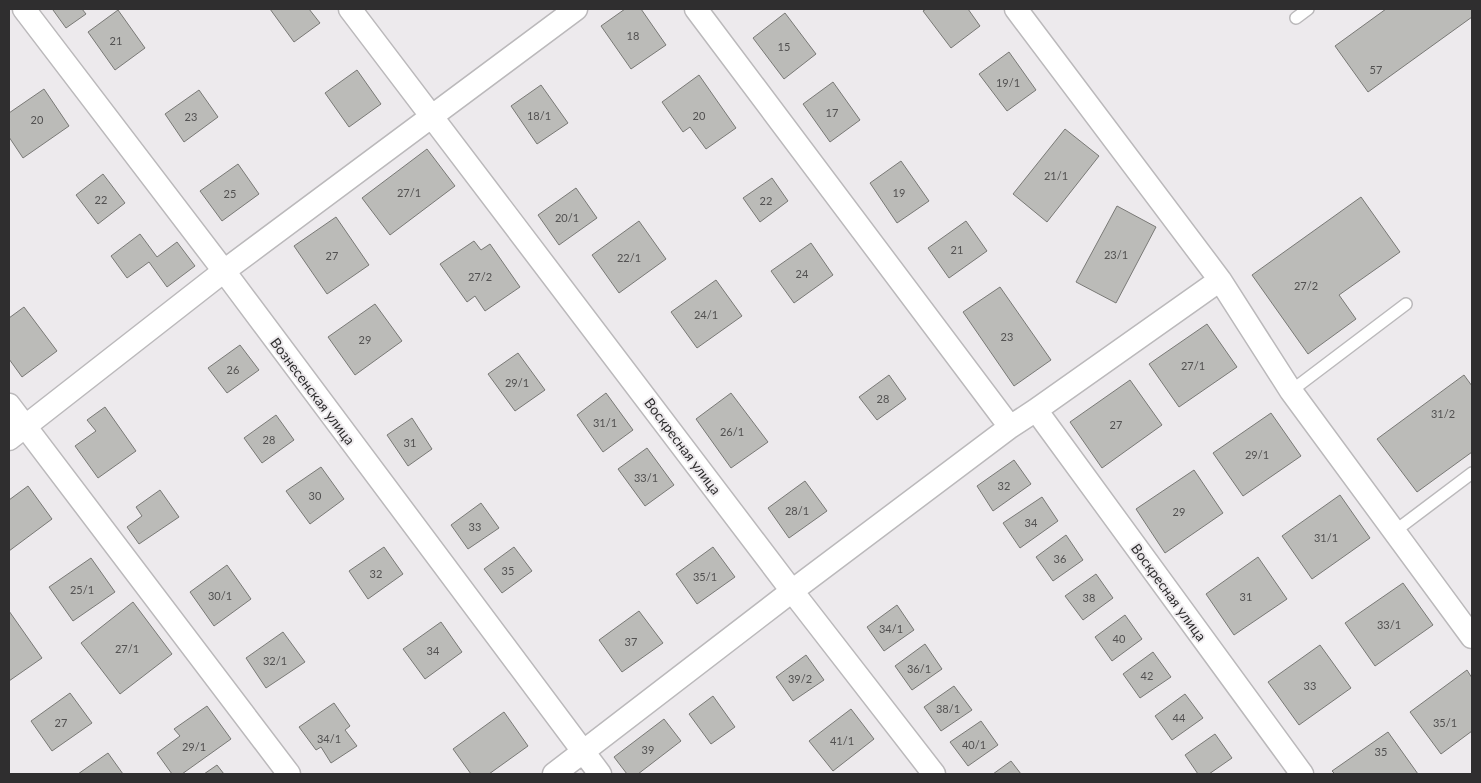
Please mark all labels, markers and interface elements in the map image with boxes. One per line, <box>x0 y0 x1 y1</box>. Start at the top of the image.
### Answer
house number: 18 <box>627 29 639 42</box>
house number: 21 <box>110 34 122 47</box>
house number: 15 <box>778 40 790 53</box>
house number: 57 <box>1370 63 1382 76</box>
house number: 19/1 <box>996 76 1020 89</box>
house number: 17 <box>826 106 838 119</box>
house number: 18/1 <box>527 109 551 122</box>
house number: 20 <box>693 109 706 122</box>
house number: 23 <box>185 110 197 123</box>
house number: 20 <box>31 113 44 126</box>
house number: 21/1 <box>1044 169 1068 182</box>
house number: 27/1 <box>397 186 421 199</box>
house number: 19 <box>893 186 905 199</box>
house number: 25 <box>224 187 236 200</box>
house number: 22 <box>95 193 107 206</box>
house number: 22 <box>760 194 772 207</box>
house number: 20/1 <box>555 211 579 224</box>
house number: 21 <box>951 243 963 256</box>
house number: 23/1 <box>1104 248 1128 261</box>
house number: 27 <box>326 249 338 262</box>
house number: 22/1 <box>617 251 641 264</box>
house number: 24 <box>796 267 809 280</box>
house number: 27/2 <box>468 270 492 283</box>
house number: 27/2 <box>1294 279 1318 292</box>
house number: 24/1 <box>694 308 718 321</box>
house number: 23 <box>1001 330 1013 343</box>
house number: 29 <box>359 333 371 346</box>
street label: Вознесенская улица <box>267 334 359 448</box>
house number: 27/1 <box>1181 359 1205 372</box>
house number: 26 <box>227 363 239 376</box>
house number: 29/1 <box>505 376 529 389</box>
house number: 28 <box>877 392 889 405</box>
street label: Воскресная улица <box>641 394 725 498</box>
house number: 31/2 <box>1431 407 1455 420</box>
house number: 31/1 <box>593 416 617 429</box>
house number: 27 <box>1110 418 1122 431</box>
house number: 26/1 <box>720 425 744 438</box>
house number: 28 <box>263 433 275 446</box>
house number: 31 <box>404 436 416 449</box>
house number: 29/1 <box>1245 448 1269 461</box>
house number: 33/1 <box>634 471 658 484</box>
house number: 32 <box>998 479 1010 492</box>
house number: 30 <box>309 489 322 502</box>
house number: 28/1 <box>785 504 809 517</box>
house number: 29 <box>1173 505 1185 518</box>
house number: 34 <box>1025 516 1038 529</box>
house number: 33 <box>469 520 481 533</box>
house number: 31/1 <box>1314 531 1338 544</box>
street label: Воскресная улица <box>1128 540 1210 644</box>
house number: 36 <box>1054 552 1066 565</box>
house number: 35 <box>502 564 514 577</box>
house number: 32 <box>370 567 382 580</box>
house number: 35/1 <box>693 570 717 583</box>
house number: 25/1 <box>70 583 94 596</box>
house number: 30/1 <box>208 589 232 602</box>
house number: 31 <box>1240 590 1252 603</box>
house number: 38 <box>1083 591 1095 604</box>
house number: 33/1 <box>1377 618 1401 631</box>
house number: 34/1 <box>879 622 903 635</box>
house number: 40 <box>1113 632 1126 645</box>
house number: 37 <box>625 635 637 648</box>
house number: 27/1 <box>115 642 139 655</box>
house number: 34 <box>427 644 440 657</box>
house number: 32/1 <box>263 654 287 667</box>
house number: 36/1 <box>907 662 931 675</box>
house number: 42 <box>1141 669 1153 682</box>
house number: 39/2 <box>788 672 812 685</box>
house number: 33 <box>1304 679 1316 692</box>
house number: 38/1 <box>936 702 960 715</box>
house number: 44 <box>1173 711 1186 724</box>
house number: 27 <box>55 716 67 729</box>
house number: 35/1 <box>1433 716 1457 729</box>
house number: 34/1 <box>317 732 341 745</box>
house number: 41/1 <box>830 734 854 747</box>
house number: 40/1 <box>962 738 986 751</box>
house number: 29/1 <box>182 740 206 753</box>
house number: 39 <box>642 743 654 756</box>
house number: 35 <box>1375 745 1387 758</box>

